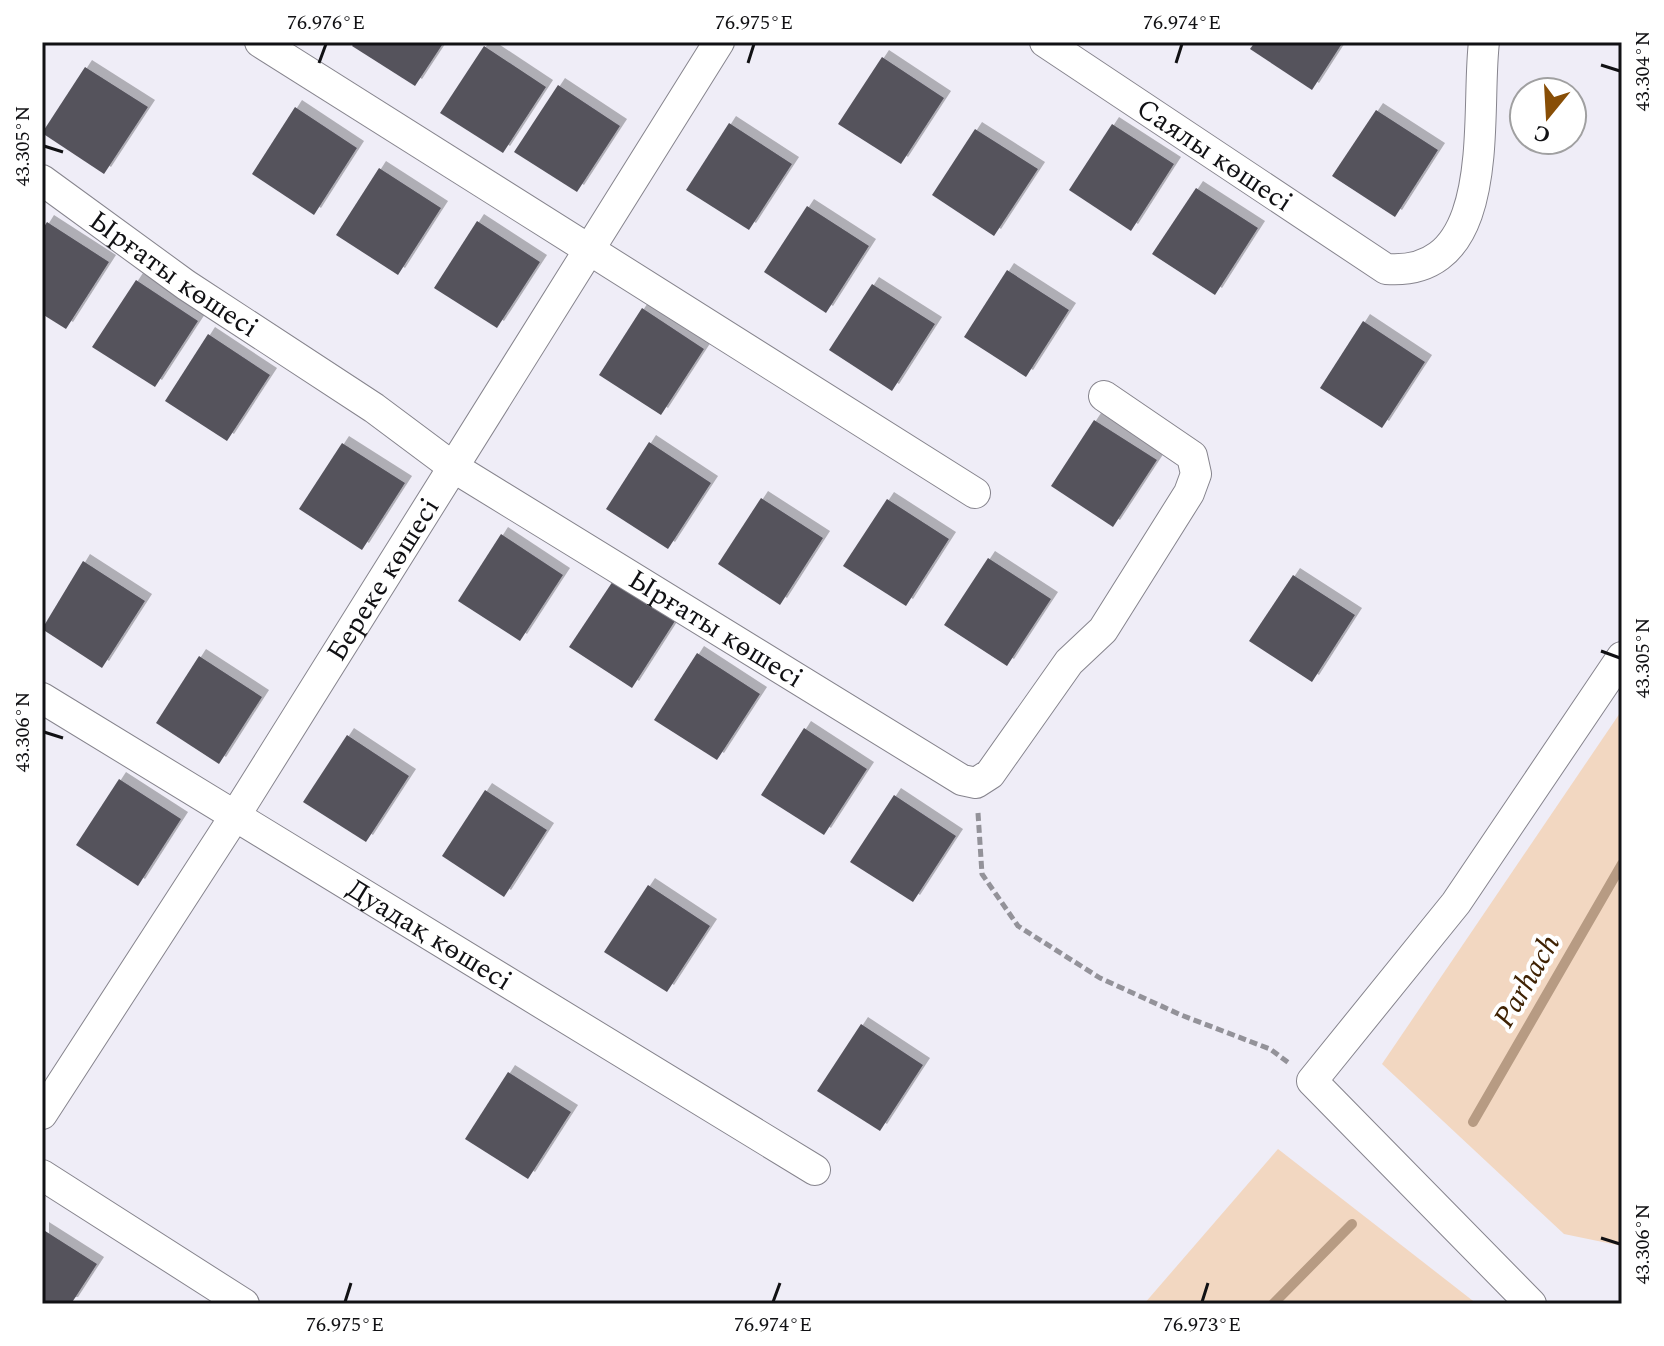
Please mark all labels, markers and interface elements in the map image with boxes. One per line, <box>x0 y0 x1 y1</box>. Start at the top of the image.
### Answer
text: 76.976°E <box>287 8 365 38</box>
text: 76.975°E <box>715 8 793 38</box>
text: 76.974°E <box>1143 8 1221 38</box>
text: 43.304°N <box>1628 31 1658 111</box>
north arrow <box>1508 76 1588 156</box>
street label: Саялы көшесі <box>1128 87 1302 223</box>
text: 43.305°N <box>8 106 38 186</box>
text: С <box>1530 115 1555 152</box>
street label: Ырғаты көшесі <box>80 200 267 349</box>
street label: Береке көшесі <box>315 489 450 670</box>
street label: Ырғаты көшесі <box>620 558 812 699</box>
text: 43.305°N <box>1628 618 1658 698</box>
text: 43.306°N <box>8 692 38 772</box>
street label: Дуадақ көшесі <box>338 867 521 1002</box>
water label: Parhach <box>1482 926 1572 1036</box>
text: 43.306°N <box>1628 1204 1658 1284</box>
text: 76.975°E <box>306 1310 384 1340</box>
text: 76.974°E <box>734 1310 812 1340</box>
text: 76.973°E <box>1163 1310 1241 1340</box>

